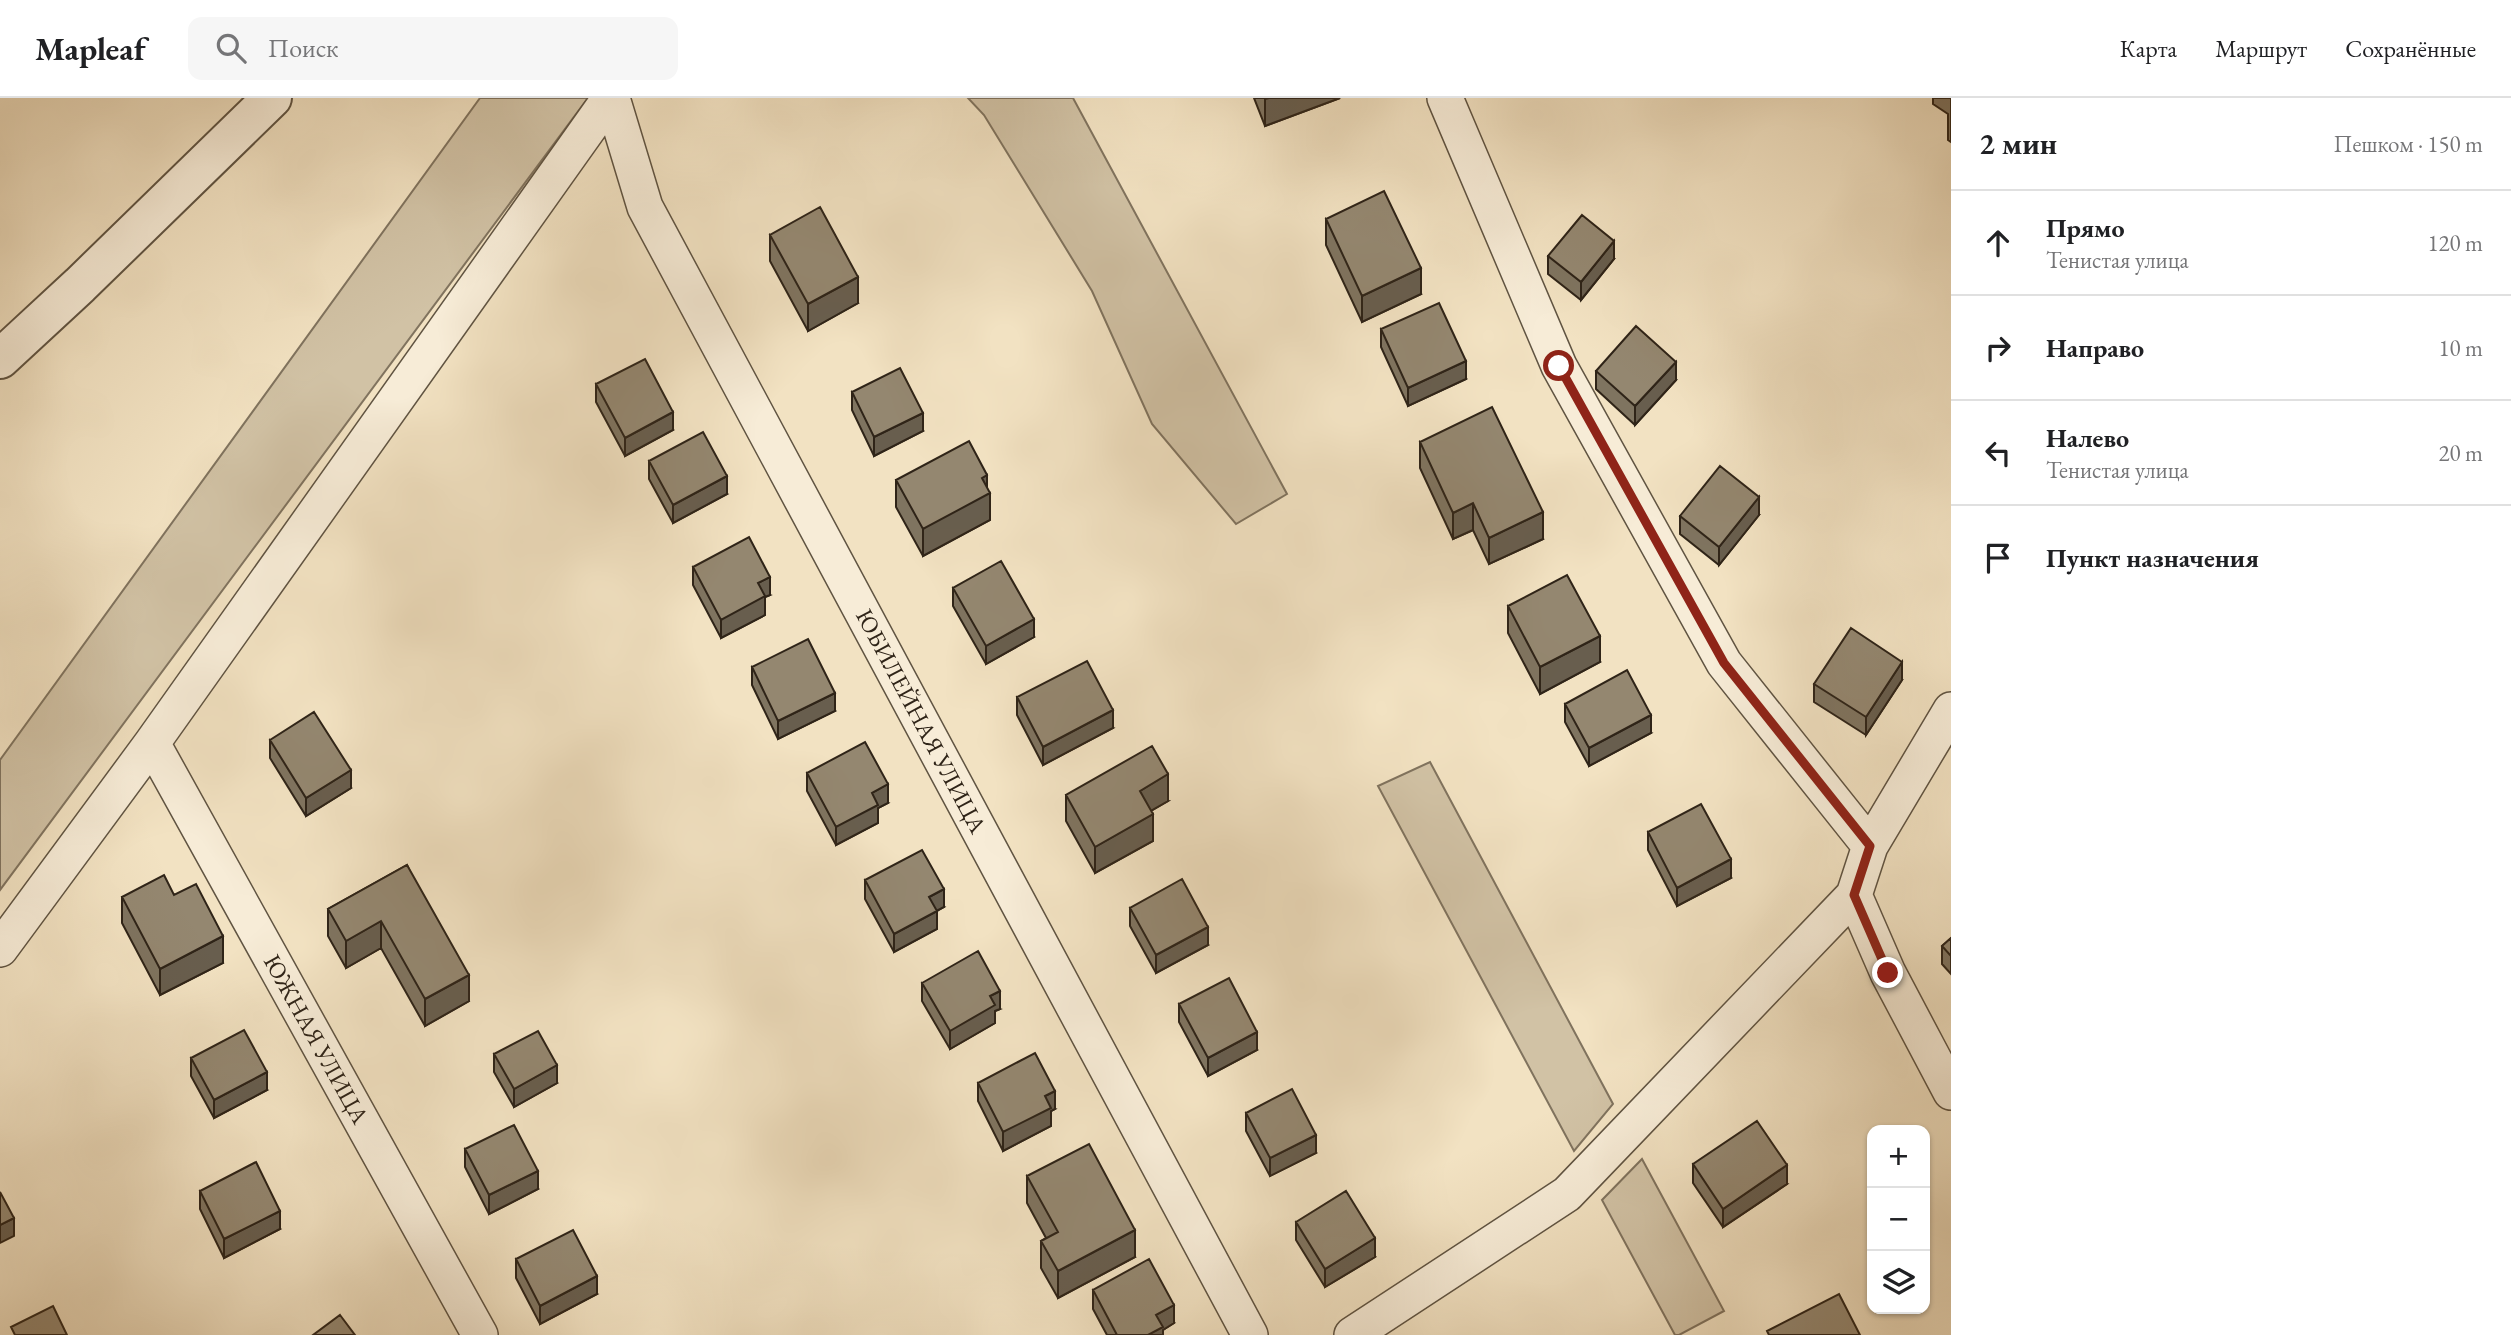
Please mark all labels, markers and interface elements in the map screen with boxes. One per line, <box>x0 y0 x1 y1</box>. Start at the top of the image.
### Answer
search box <box>188 17 678 80</box>
text: Mapleaf <box>35 27 146 70</box>
icon: search <box>212 29 250 67</box>
text: Поиск <box>268 31 338 65</box>
text: Карта <box>2120 33 2177 64</box>
text: Маршрут <box>2215 33 2307 64</box>
text: Сохранённые <box>2345 33 2476 64</box>
text: 2 мин <box>1979 124 2057 163</box>
text: Пешком · 150 m <box>2334 129 2483 159</box>
text: Прямо <box>2046 211 2125 245</box>
icon: ahead <box>1979 224 2017 262</box>
text: 120 m <box>2427 228 2483 258</box>
text: Тенистая улица <box>2046 245 2189 275</box>
icon: right <box>1979 329 2017 367</box>
text: Направо <box>2046 331 2144 365</box>
text: 10 m <box>2438 333 2483 363</box>
route start <box>1543 350 1574 381</box>
text: Налево <box>2046 421 2129 455</box>
icon: left <box>1979 434 2017 472</box>
text: 20 m <box>2438 438 2483 468</box>
text: Тенистая улица <box>2046 455 2189 485</box>
icon: arrive <box>1979 539 2017 577</box>
text: Пункт назначения <box>2046 541 2259 575</box>
street label: ЮБИЛЕЙНАЯ УЛИЦА <box>849 603 994 839</box>
street label: ЮЖНАЯ УЛИЦА <box>257 948 376 1130</box>
route end <box>1872 957 1903 988</box>
map controls <box>1867 1125 1930 1314</box>
button: + <box>1867 1125 1930 1188</box>
button: − <box>1867 1188 1930 1251</box>
button: layers <box>1867 1251 1930 1314</box>

